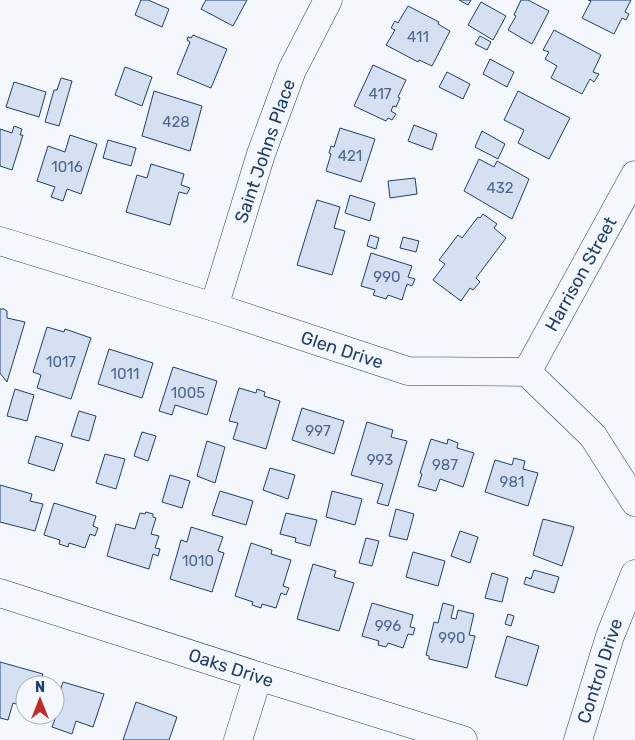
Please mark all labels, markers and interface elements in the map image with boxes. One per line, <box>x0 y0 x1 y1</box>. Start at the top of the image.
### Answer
house number: 411 <box>407 28 429 46</box>
street label: Saint Johns Place <box>230 76 300 226</box>
house number: 417 <box>368 85 392 103</box>
house number: 428 <box>162 113 190 131</box>
house number: 421 <box>338 147 362 165</box>
house number: 1016 <box>51 158 83 176</box>
house number: 432 <box>486 179 514 197</box>
street label: Harrison Street <box>540 213 622 335</box>
house number: 990 <box>373 268 401 286</box>
street label: Glen Drive <box>298 326 386 374</box>
house number: 1017 <box>46 353 76 371</box>
house number: 1011 <box>111 365 139 383</box>
house number: 1005 <box>171 384 205 402</box>
house number: 997 <box>305 422 331 440</box>
house number: 993 <box>367 451 393 469</box>
house number: 987 <box>432 456 458 474</box>
house number: 981 <box>500 473 524 491</box>
house number: 1010 <box>182 552 214 570</box>
street label: Control Drive <box>573 616 627 726</box>
house number: 996 <box>375 617 401 635</box>
house number: 990 <box>438 629 466 647</box>
street label: Oaks Drive <box>186 644 276 692</box>
north arrow <box>15 675 65 725</box>
text: N <box>35 679 45 696</box>

